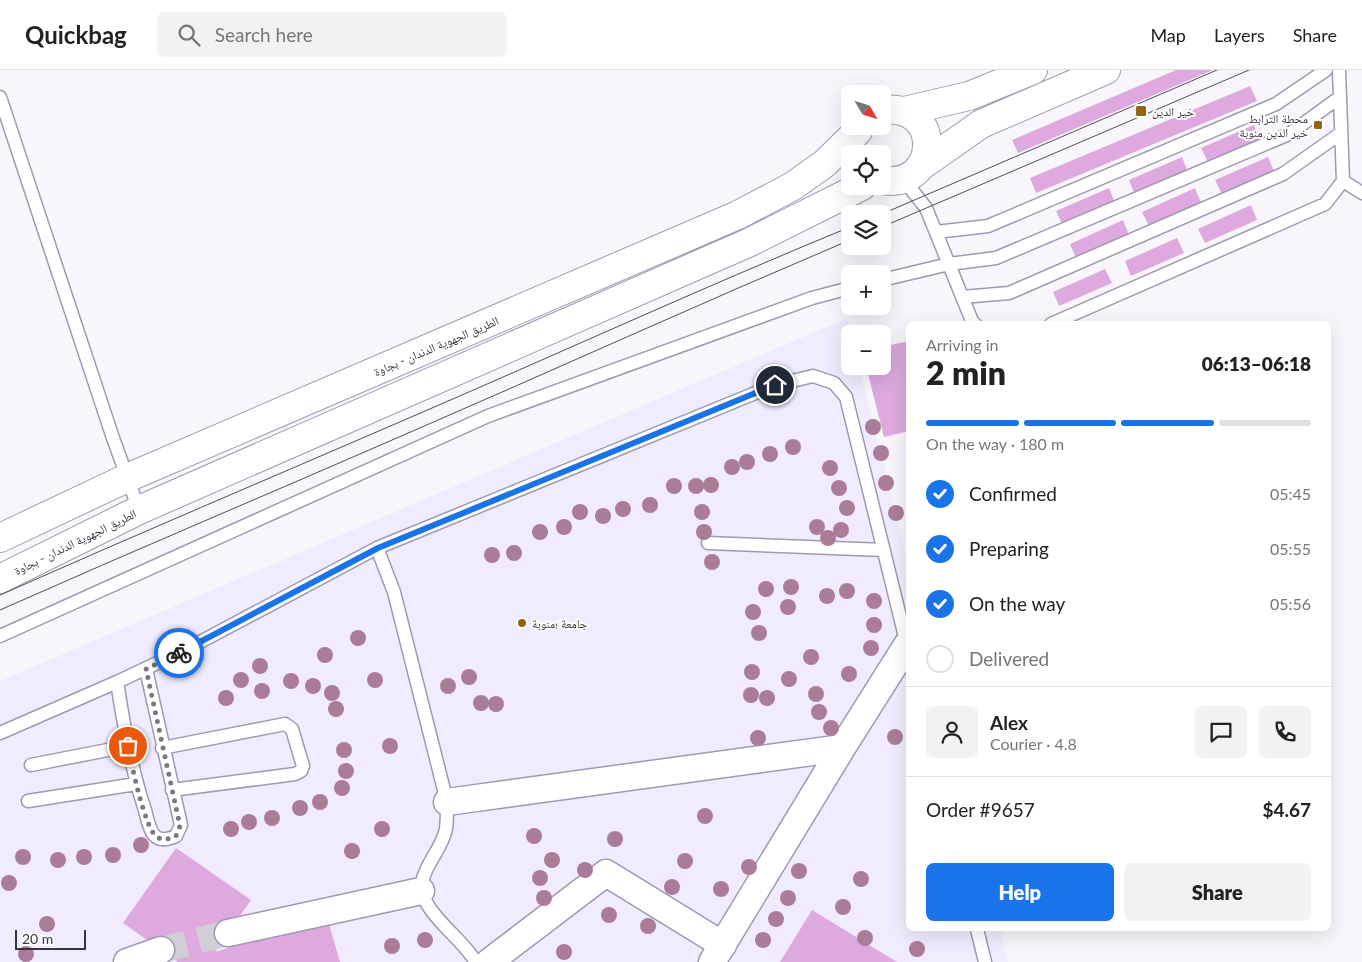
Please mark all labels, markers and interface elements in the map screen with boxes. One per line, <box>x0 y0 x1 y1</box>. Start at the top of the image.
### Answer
search box <box>157 12 507 57</box>
text: Quickbag <box>25 20 127 49</box>
icon: search <box>175 21 203 49</box>
text: Search here <box>215 23 313 46</box>
text: Map <box>1150 24 1186 46</box>
text: Layers <box>1214 24 1265 46</box>
text: Share <box>1293 24 1337 46</box>
north arrow <box>841 85 891 135</box>
map controls <box>841 85 891 375</box>
marker: خير الدين <box>1134 104 1148 118</box>
place label: خير الدين <box>1152 104 1194 119</box>
place label: محطة الترابط خير الدين منوبة <box>1240 111 1308 140</box>
marker: محطة الترابط خير الدين منوبة <box>1312 119 1324 131</box>
button: locate <box>841 145 891 195</box>
button: layers <box>841 205 891 255</box>
button: + <box>841 265 891 315</box>
street label: الطريق الجهوية الدندان - بجاوة <box>371 313 501 379</box>
button: − <box>841 325 891 375</box>
text: Arriving in <box>926 335 999 354</box>
text: 06:13–06:18 <box>1202 352 1311 375</box>
text: 2 min <box>926 353 1006 392</box>
pin <box>754 364 796 406</box>
icon: home <box>761 371 789 399</box>
text: On the way · 180 m <box>926 434 1064 453</box>
icon: check <box>926 480 954 508</box>
text: Confirmed <box>969 482 1057 505</box>
text: 05:45 <box>1270 484 1311 503</box>
street label: الطريق الجهوية الدندان - بجاوة <box>11 506 139 579</box>
icon: check <box>926 535 954 563</box>
text: Preparing <box>969 537 1049 560</box>
text: 05:55 <box>1270 539 1311 558</box>
icon: check <box>926 590 954 618</box>
text: On the way <box>969 592 1065 615</box>
text: 05:56 <box>1270 594 1311 613</box>
place label: جامعة ؛منوبة <box>532 616 588 631</box>
marker: جامعة ؛منوبة <box>516 617 528 629</box>
courier <box>154 628 204 678</box>
icon: bike <box>165 639 193 667</box>
text: Delivered <box>969 647 1049 670</box>
button: person <box>926 706 978 758</box>
button: chat <box>1195 706 1247 758</box>
button: phone <box>1259 706 1311 758</box>
text: Alex <box>990 711 1028 734</box>
pin <box>107 725 149 767</box>
icon: bag <box>114 732 142 760</box>
text: Courier · 4.8 <box>990 734 1077 753</box>
text: Order #9657 <box>926 798 1035 821</box>
text: $4.67 <box>1262 798 1311 821</box>
button: Help <box>926 863 1114 921</box>
button: Share <box>1124 863 1311 921</box>
scale bar <box>15 927 86 950</box>
text: 20 m <box>22 930 53 947</box>

